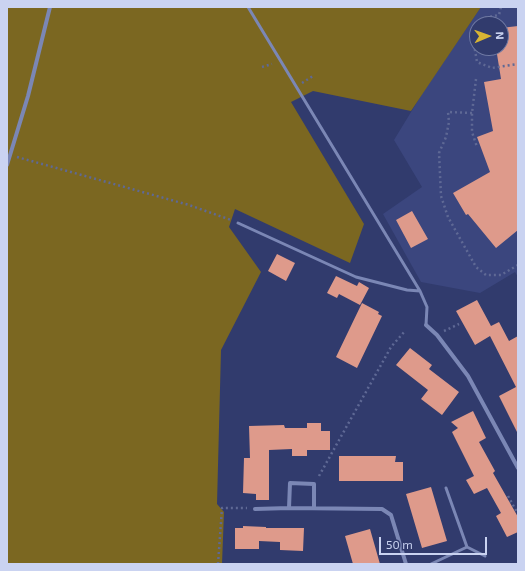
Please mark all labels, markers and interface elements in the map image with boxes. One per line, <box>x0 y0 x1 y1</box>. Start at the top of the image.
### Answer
north arrow <box>469 16 509 56</box>
text: N <box>494 31 507 40</box>
scale bar <box>381 529 489 555</box>
text: 50 m <box>386 537 413 551</box>

